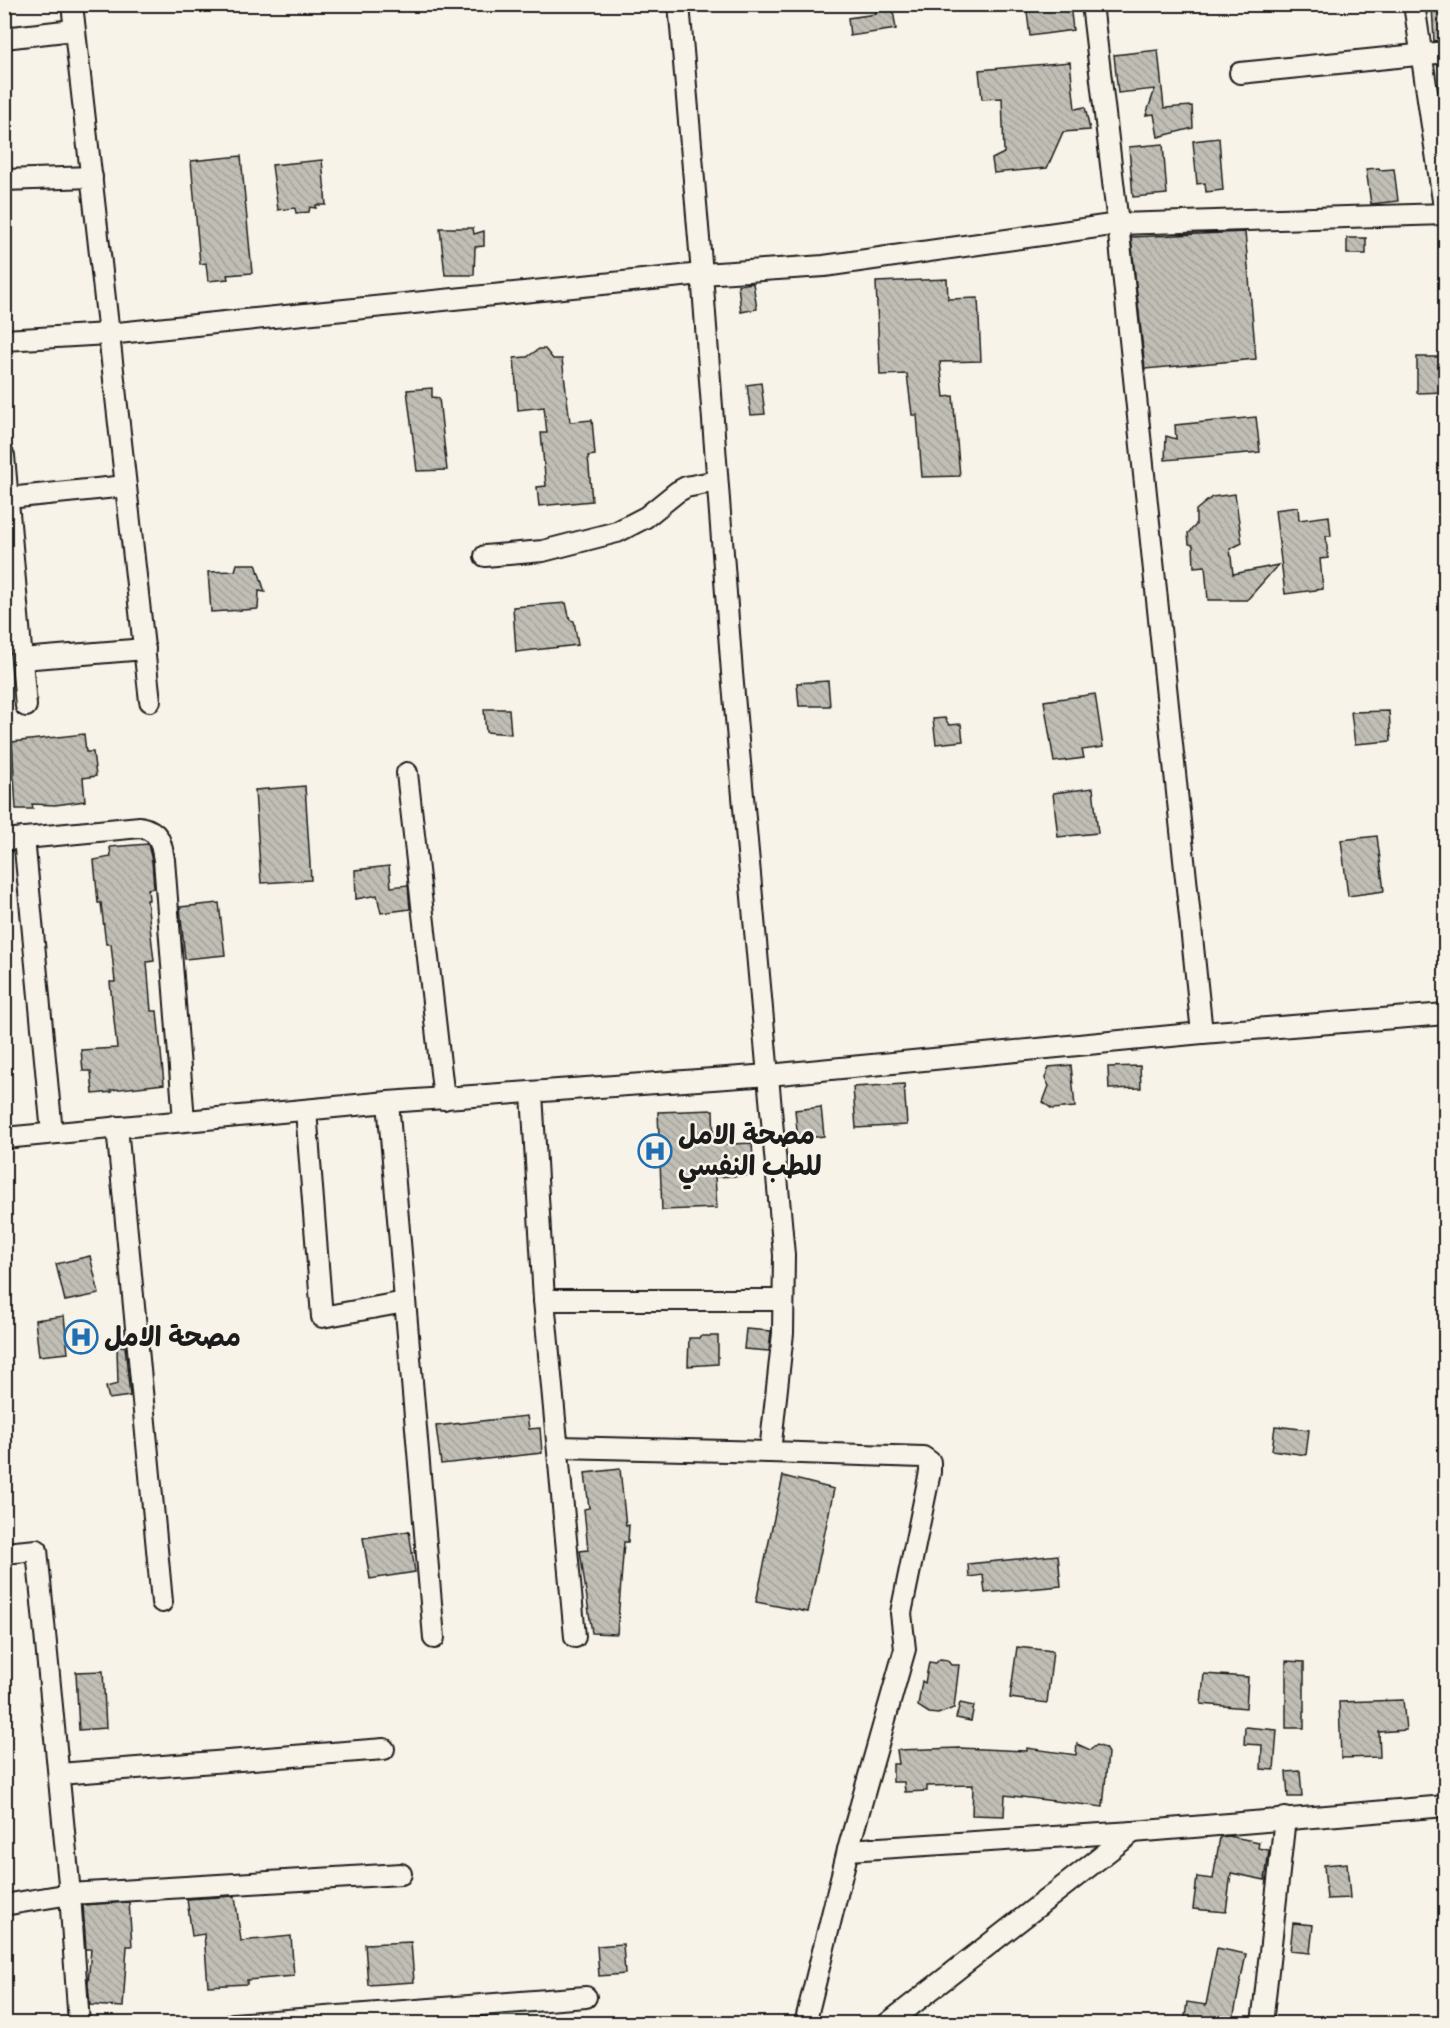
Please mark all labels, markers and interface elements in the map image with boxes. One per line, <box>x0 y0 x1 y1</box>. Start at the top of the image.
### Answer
place label: مصحة الامل للطب النفسي <box>678 1118 822 1190</box>
hospital icon: مصحة الامل للطب النفسي <box>637 1133 673 1169</box>
hospital icon: مصحة الامل <box>63 1319 99 1355</box>
place label: مصحة الامل <box>104 1320 241 1359</box>

